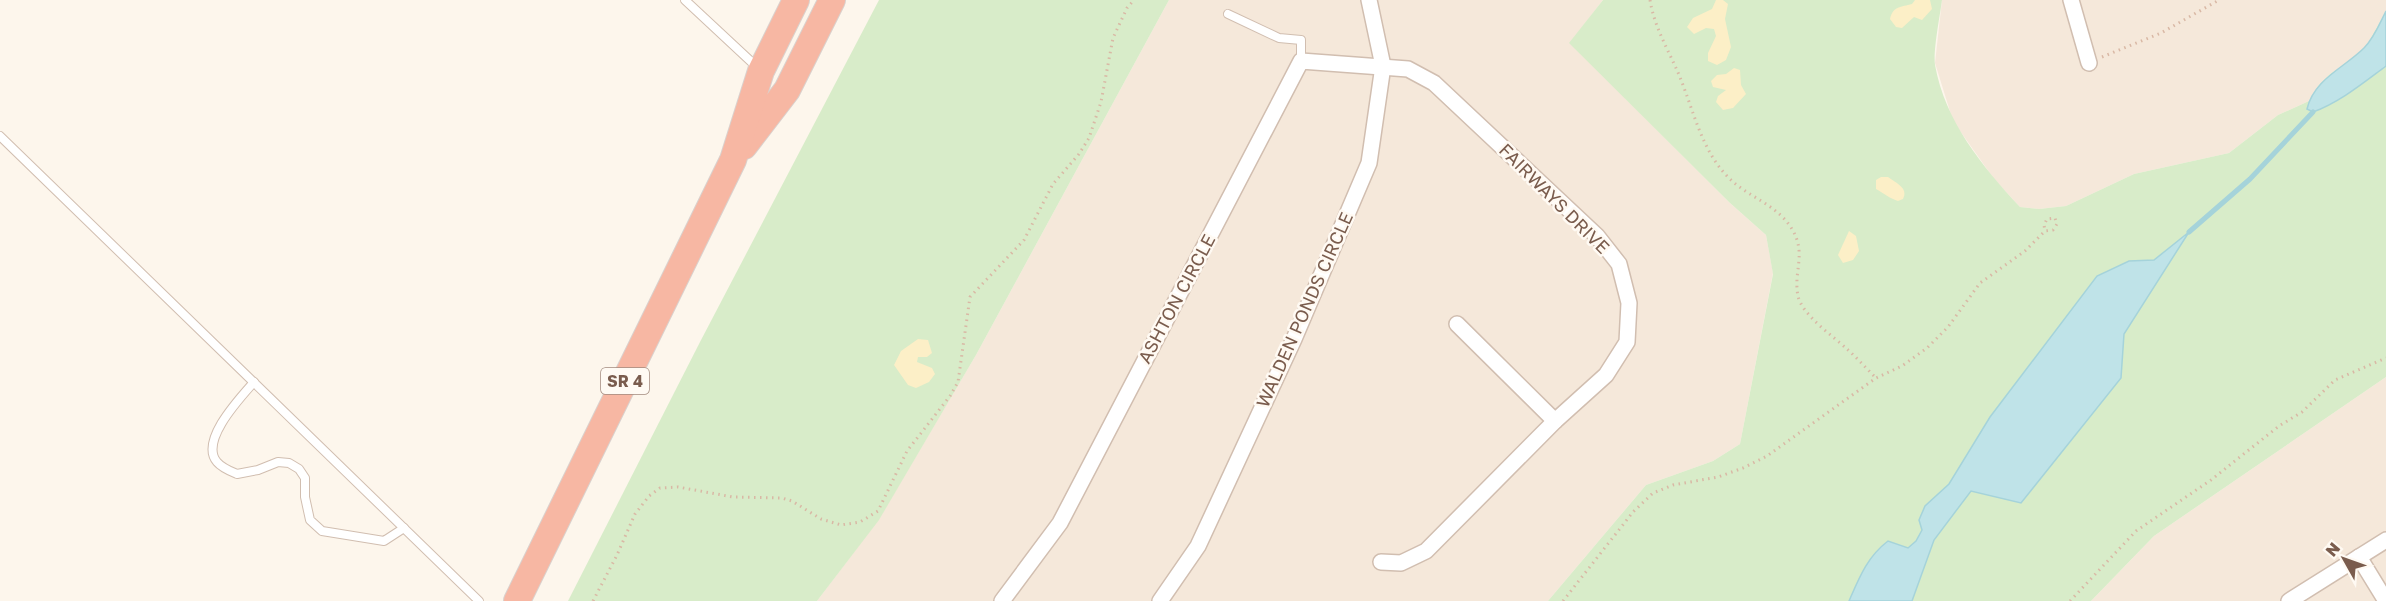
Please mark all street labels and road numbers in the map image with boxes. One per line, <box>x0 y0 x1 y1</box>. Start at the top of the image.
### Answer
street label: FAIRWAYS DRIVE <box>1495 139 1614 258</box>
street label: WALDEN PONDS CIRCLE <box>1251 209 1357 411</box>
street label: ASHTON CIRCLE <box>1133 230 1219 367</box>
road number: SR 4 <box>601 368 649 394</box>

